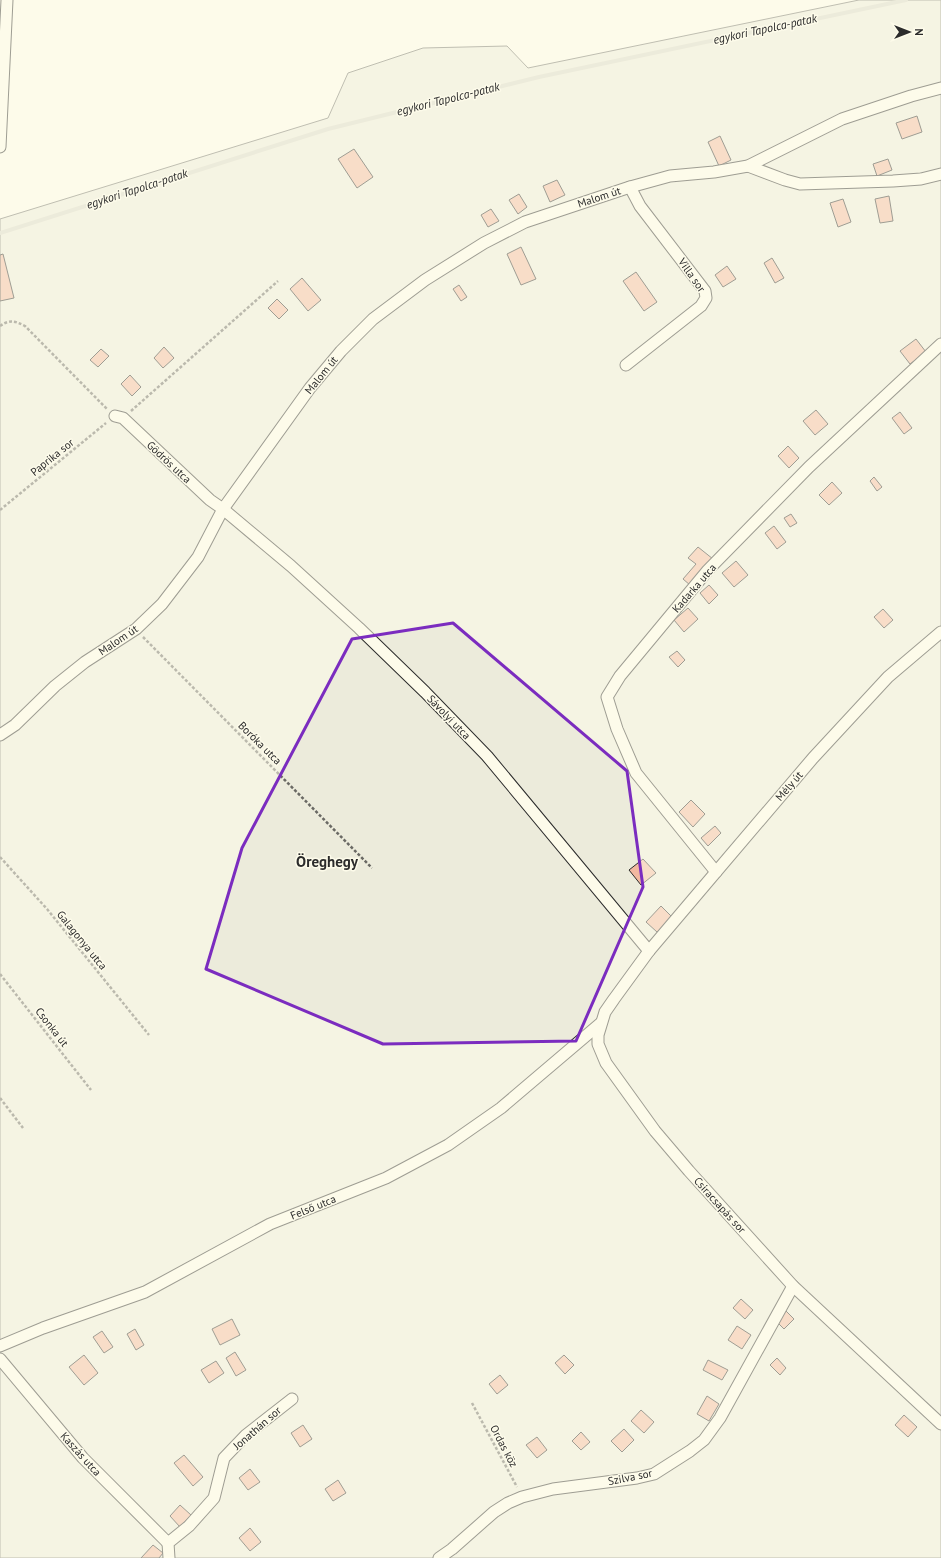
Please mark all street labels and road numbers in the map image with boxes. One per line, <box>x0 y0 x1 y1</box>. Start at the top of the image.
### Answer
street label: Malom út <box>576 183 623 211</box>
street label: Villa sor <box>675 254 709 295</box>
street label: Malom út <box>301 353 341 397</box>
street label: Paprika sor <box>27 435 77 479</box>
street label: Gödrös utca <box>144 438 194 486</box>
street label: Kadarka utca <box>669 561 719 615</box>
street label: Malom út <box>96 622 141 658</box>
street label: Sávolyi utca <box>424 692 474 742</box>
street label: Boróka utca <box>235 718 285 768</box>
street label: Mély út <box>772 768 806 804</box>
street label: Galagonya utca <box>54 908 110 972</box>
street label: Csonka út <box>32 1005 72 1050</box>
street label: Csiracsapás sor <box>691 1174 749 1236</box>
street label: Felső utca <box>288 1192 338 1222</box>
street label: Jonathán sor <box>229 1403 284 1453</box>
street label: Ordas köz <box>487 1422 521 1470</box>
street label: Kaszás utca <box>58 1429 104 1479</box>
street label: Szilva sor <box>607 1466 654 1488</box>

